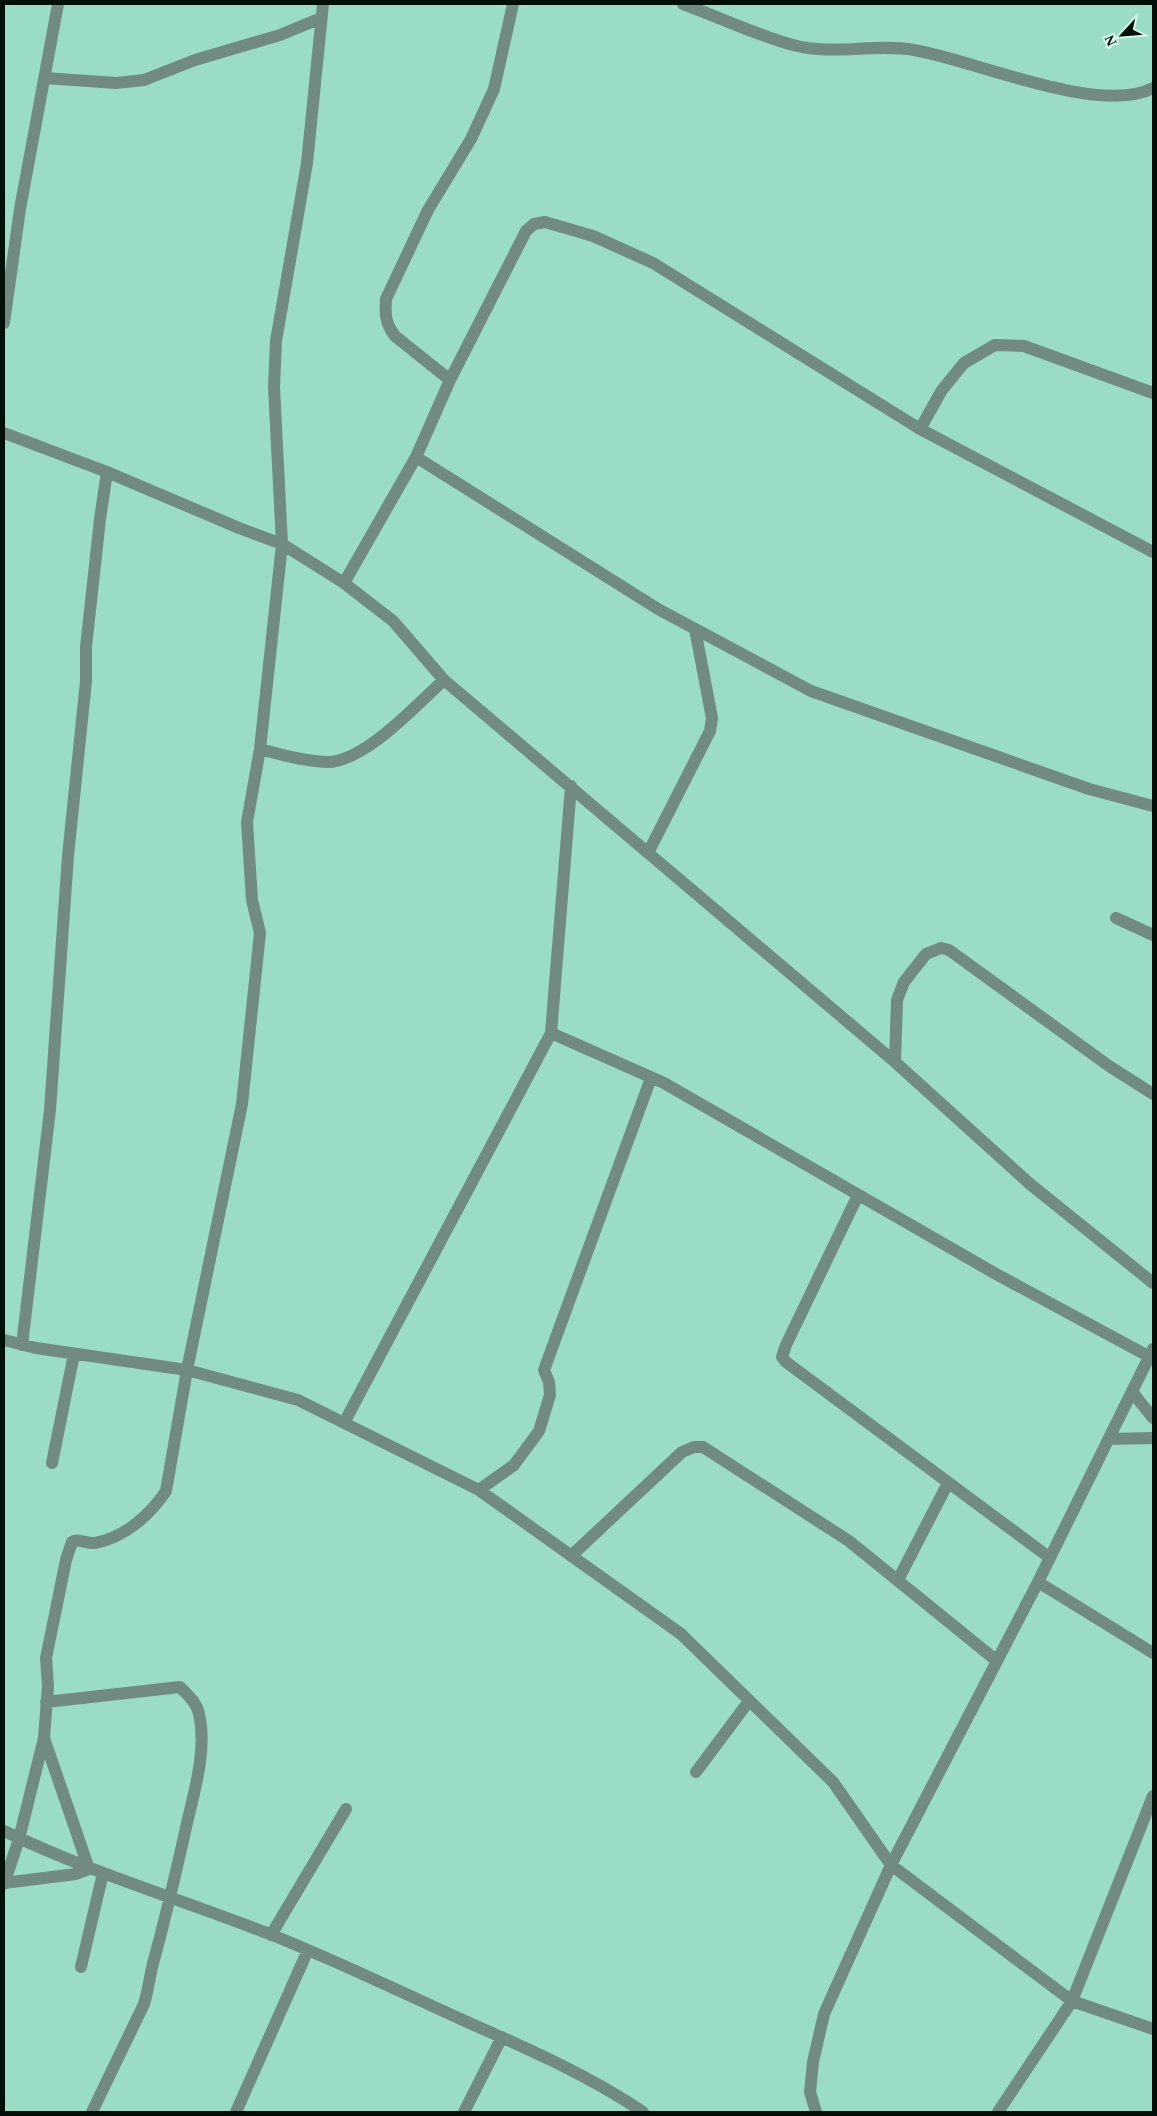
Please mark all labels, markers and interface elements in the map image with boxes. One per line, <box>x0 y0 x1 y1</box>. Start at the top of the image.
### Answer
north arrow <box>1097 10 1147 60</box>
text: N <box>1102 33 1120 48</box>

